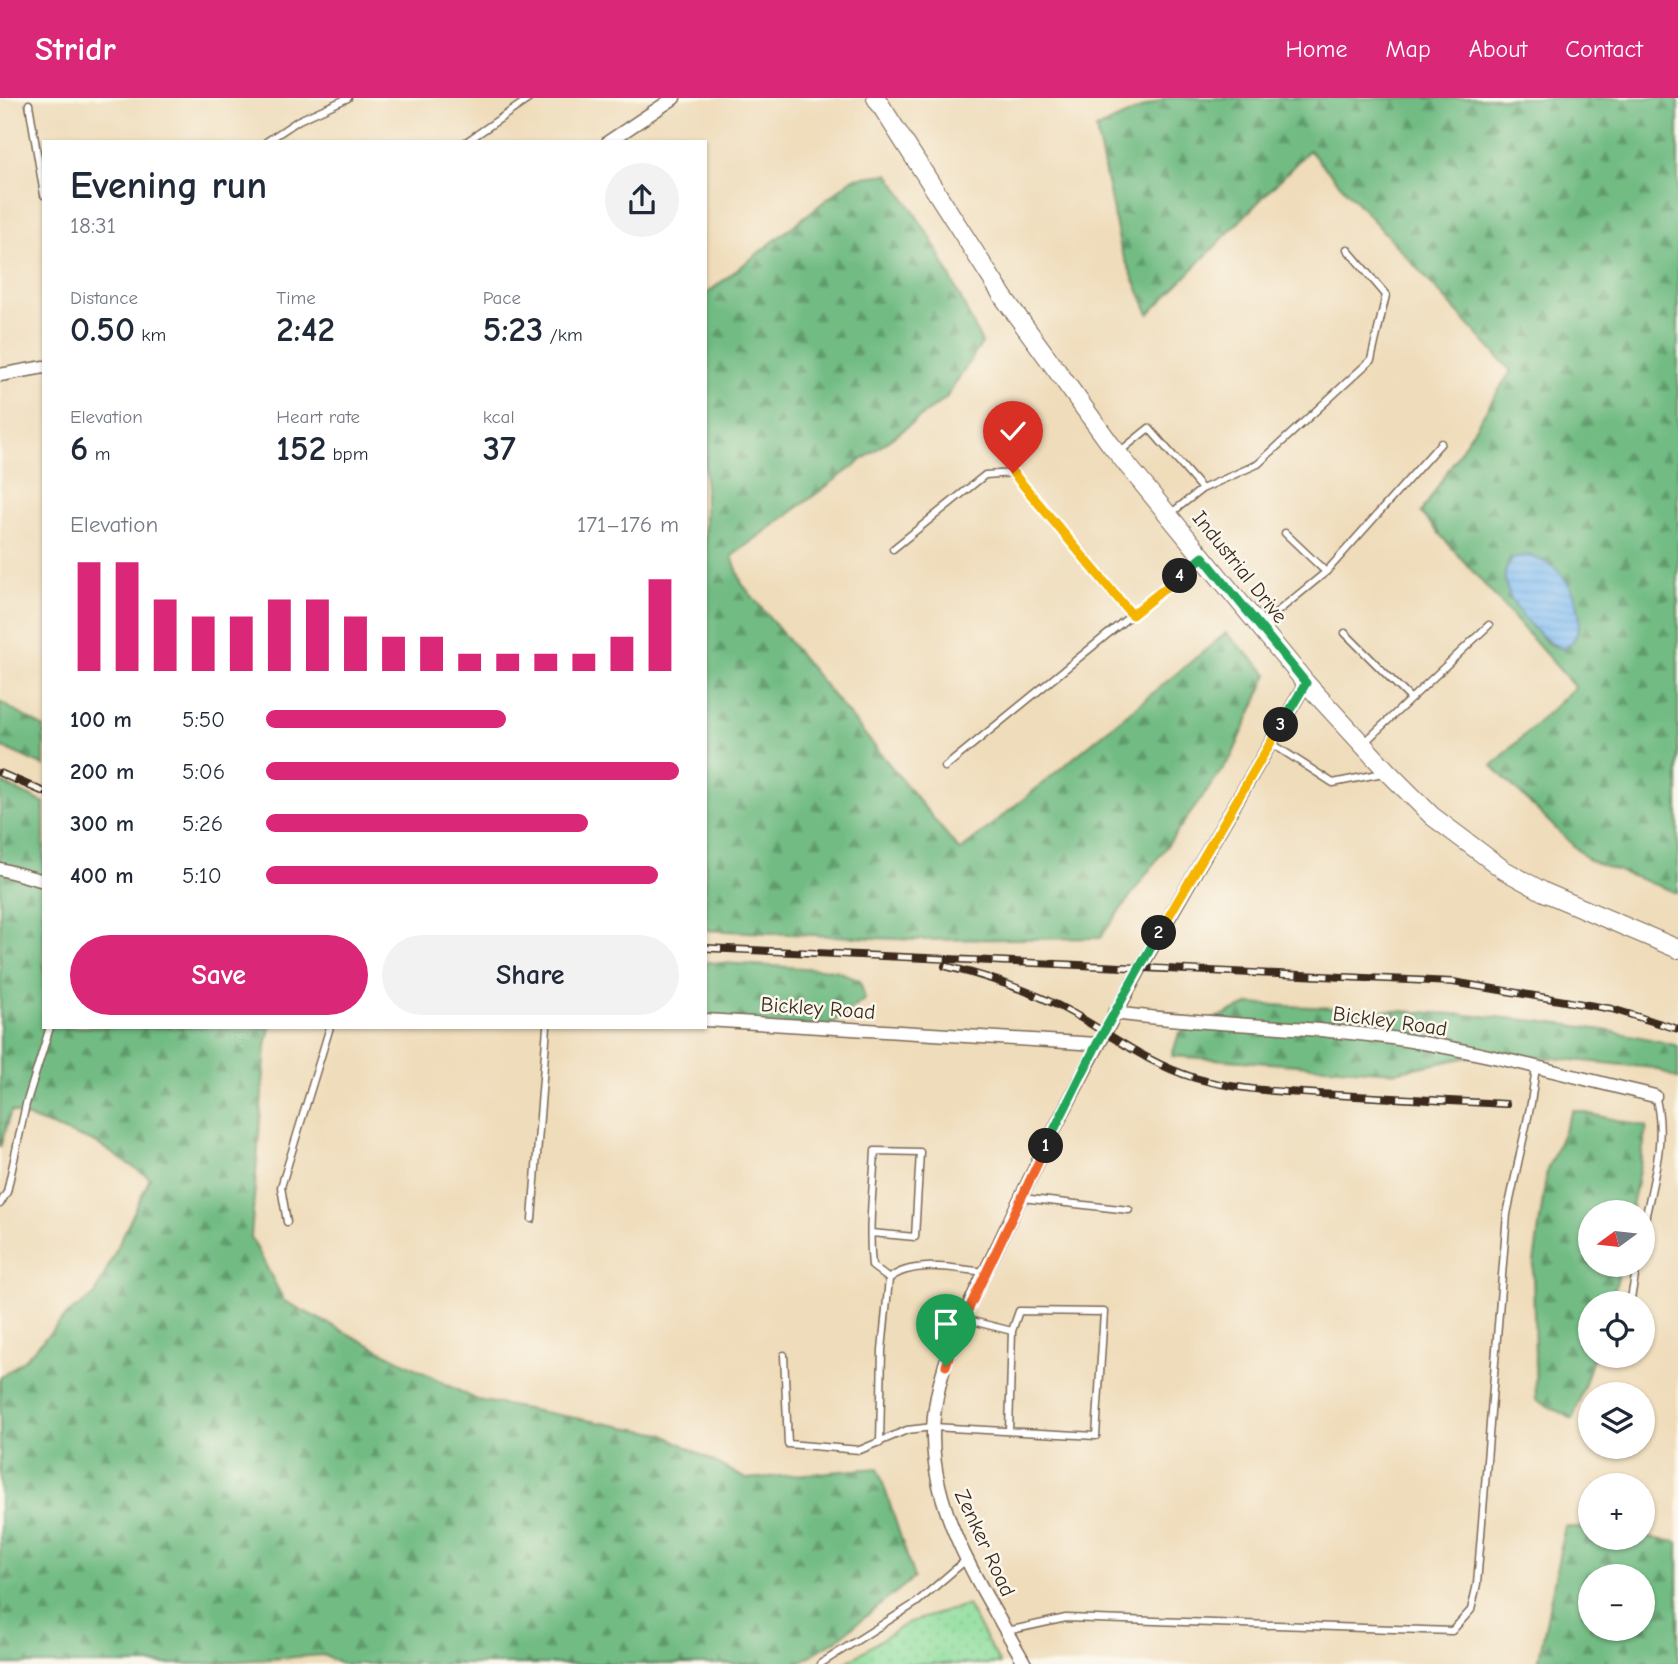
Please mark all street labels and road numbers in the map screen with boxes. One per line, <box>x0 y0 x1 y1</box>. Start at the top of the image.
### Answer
street label: Industrial Drive <box>1188 506 1292 628</box>
street label: Bickley Road <box>760 992 876 1024</box>
street label: Bickley Road <box>1331 1001 1449 1041</box>
street label: Zenker Road <box>950 1486 1020 1600</box>

